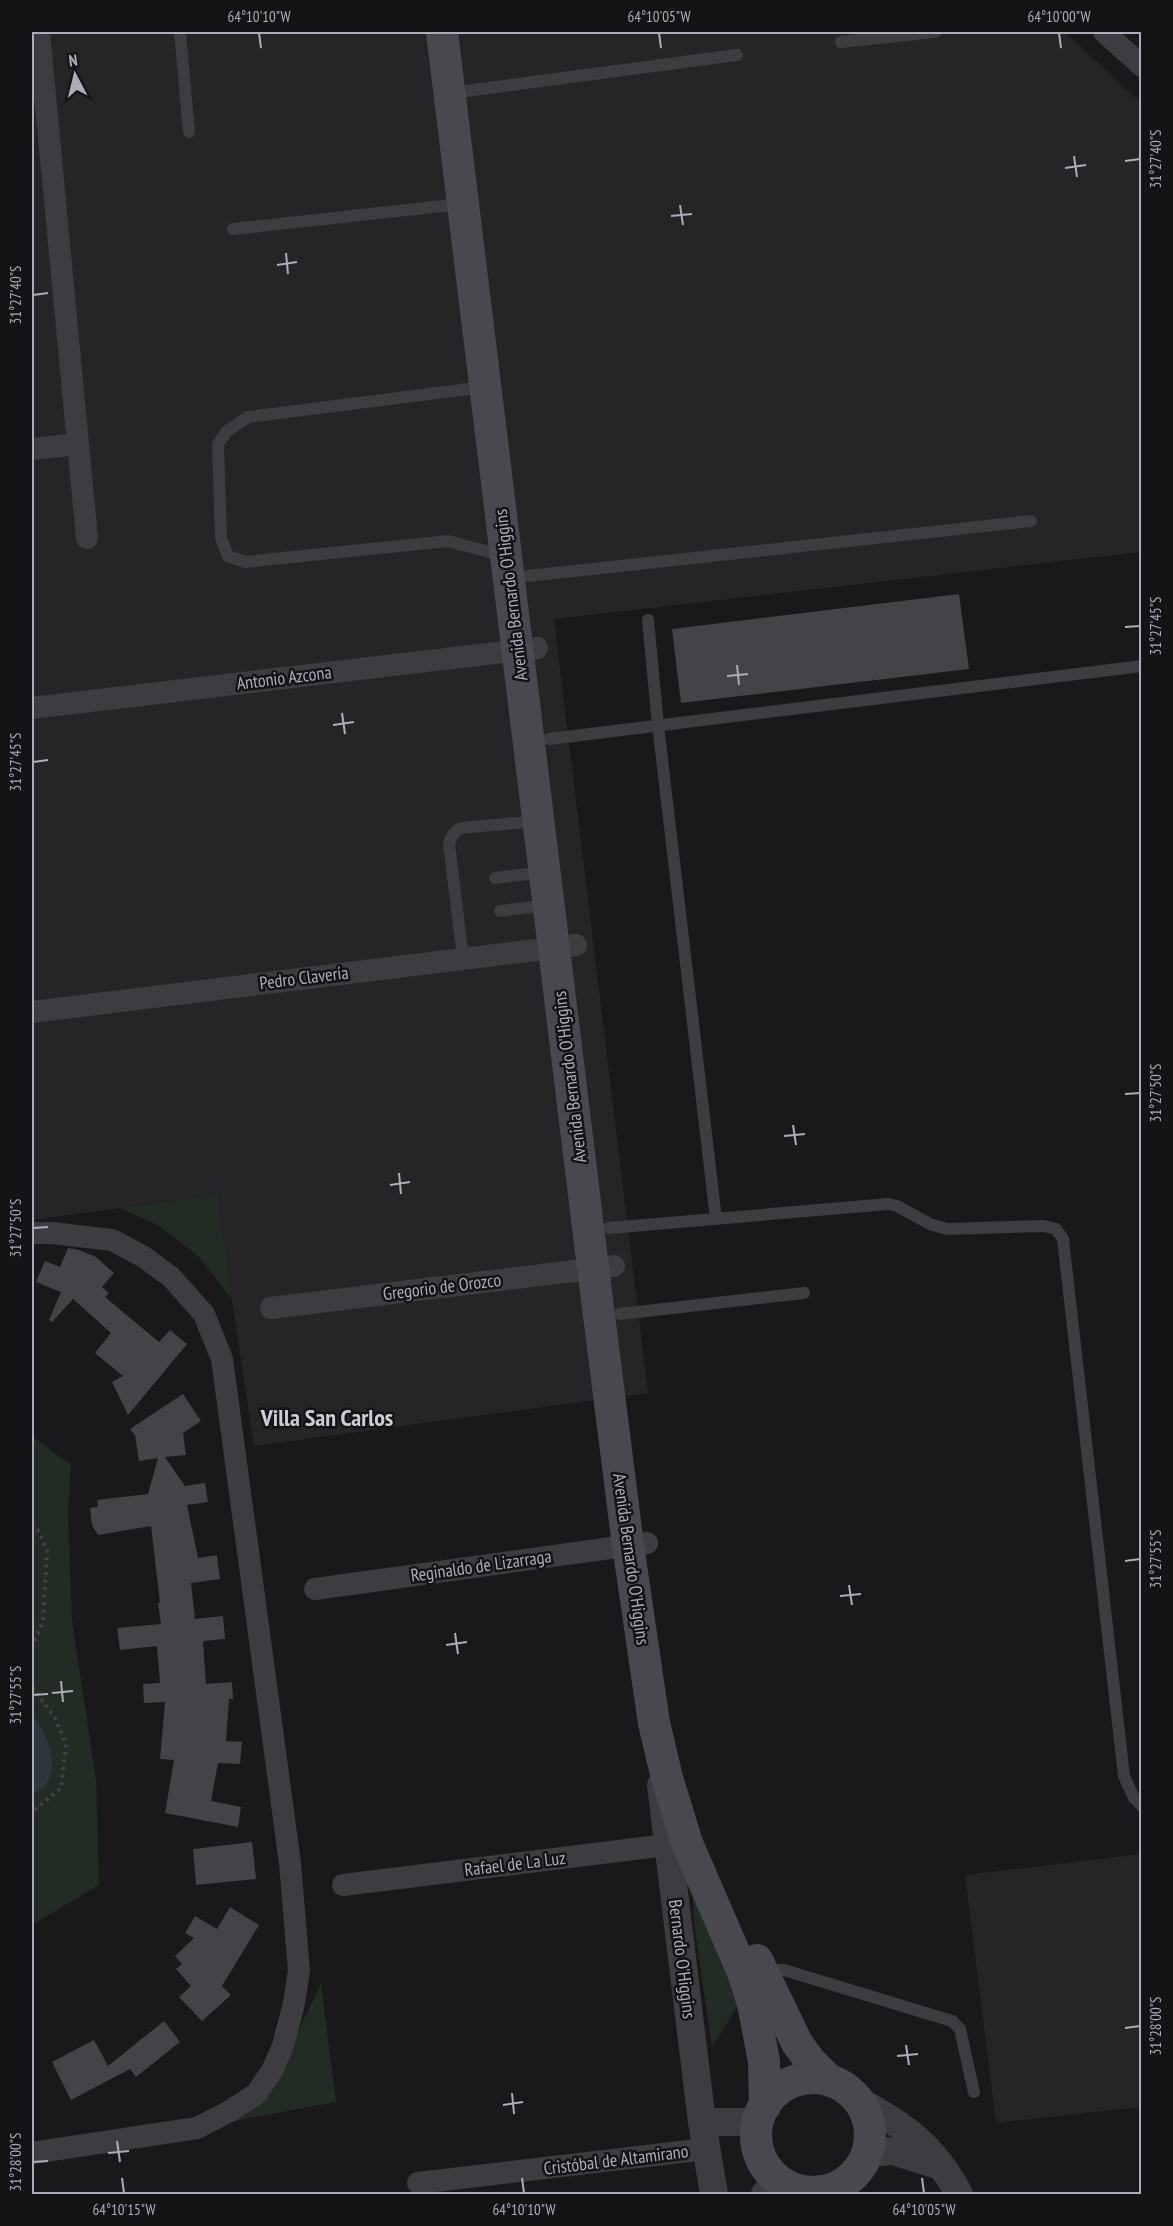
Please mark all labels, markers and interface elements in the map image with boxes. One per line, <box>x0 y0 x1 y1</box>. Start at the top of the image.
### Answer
text: 64°10'10"W <box>227 7 291 26</box>
text: 64°10'05"W <box>627 7 691 26</box>
text: 64°10'00"W <box>1027 7 1091 26</box>
north arrow <box>45 45 105 105</box>
text: N <box>68 50 79 71</box>
text: 31°27'40"S <box>1146 129 1165 189</box>
text: 31°27'40"S <box>6 265 25 325</box>
street label: Avenida Bernardo O'Higgins <box>489 508 532 682</box>
text: 31°27'45"S <box>1146 596 1165 656</box>
street label: Antonio Azcona <box>235 660 333 695</box>
text: 31°27'45"S <box>6 732 25 792</box>
street label: Pedro Clavería <box>258 961 350 994</box>
street label: Avenida Bernardo O'Higgins <box>548 990 591 1164</box>
text: 31°27'50"S <box>1146 1063 1165 1123</box>
text: 31°27'50"S <box>6 1198 25 1258</box>
street label: Gregorio de Orozco <box>382 1268 502 1305</box>
district label: Villa San Carlos <box>260 1402 393 1433</box>
street label: Avenida Bernardo O'Higgins <box>608 1472 655 1646</box>
text: 31°27'55"S <box>1146 1529 1165 1589</box>
street label: Reginaldo de Lizarraga <box>409 1544 553 1587</box>
text: 31°27'55"S <box>6 1665 25 1725</box>
street label: Rafael de La Luz <box>463 1846 567 1881</box>
street label: Bernardo O'Higgins <box>664 1898 701 2020</box>
text: 31°28'00"S <box>1146 1996 1165 2056</box>
text: 31°28'00"S <box>6 2132 25 2192</box>
street label: Cristóbal de Altamirano <box>542 2139 690 2180</box>
text: 64°10'15"W <box>92 2200 156 2219</box>
text: 64°10'10"W <box>492 2200 556 2219</box>
text: 64°10'05"W <box>892 2200 956 2219</box>

